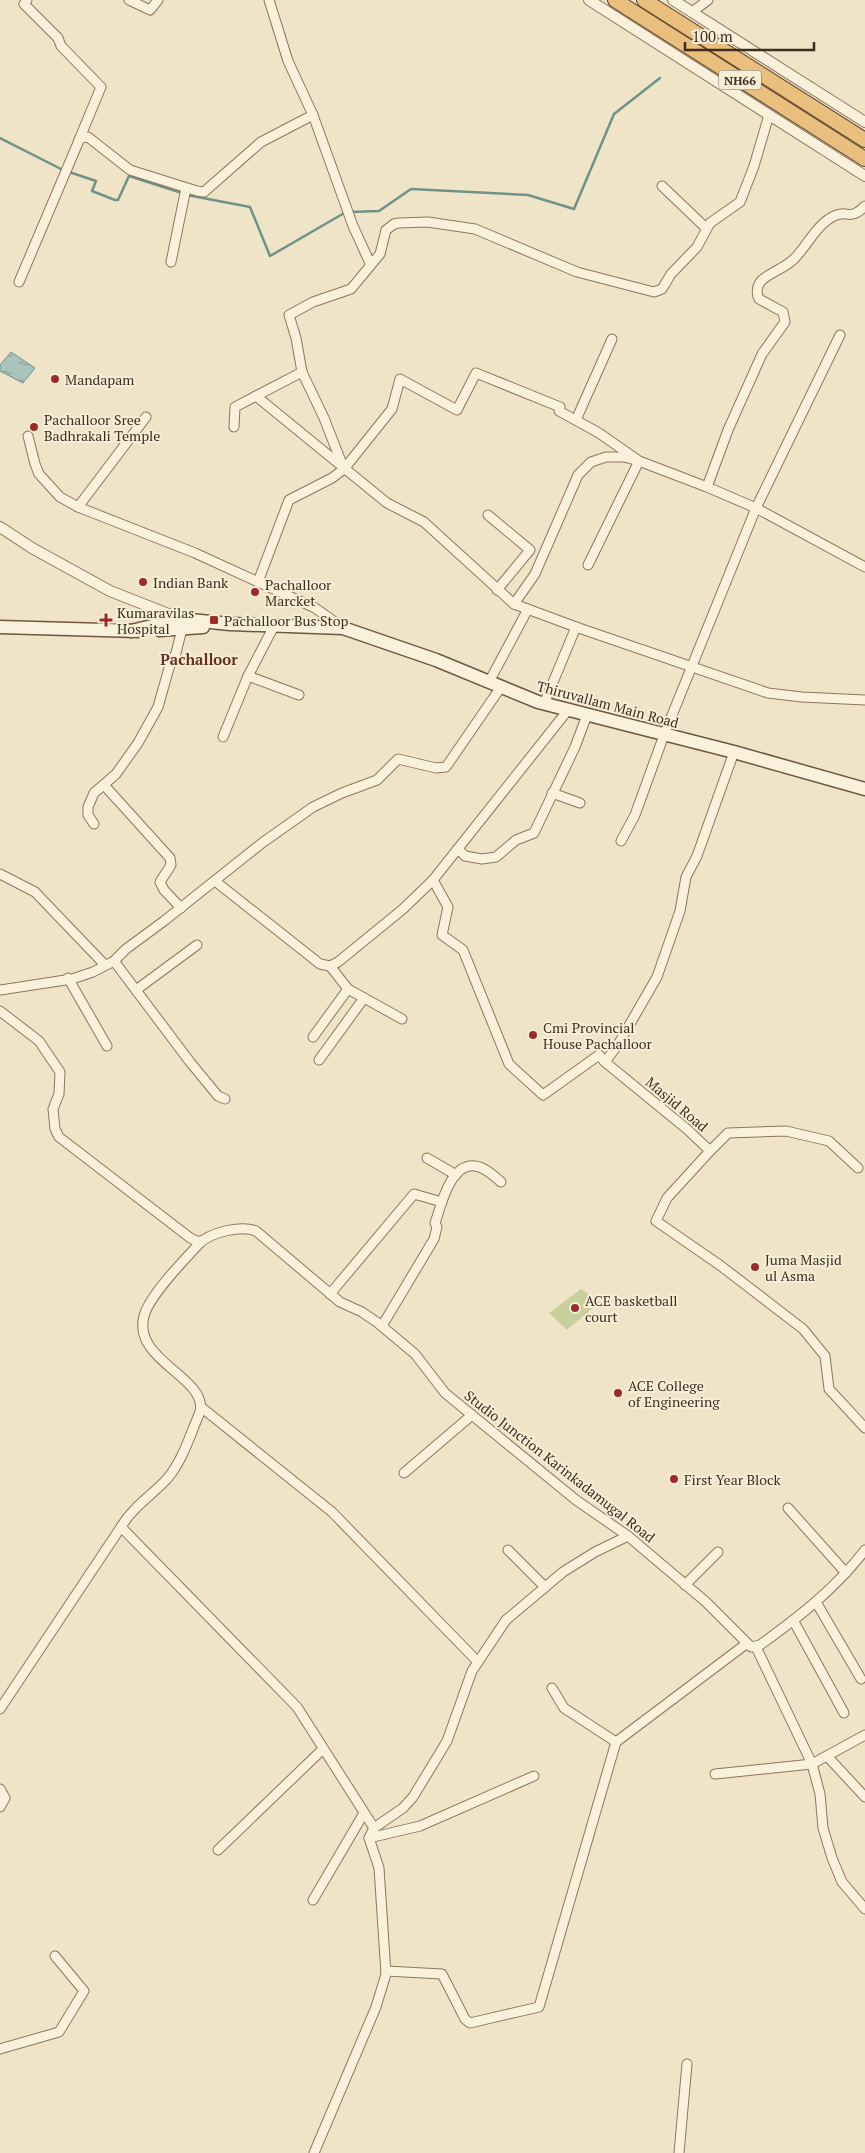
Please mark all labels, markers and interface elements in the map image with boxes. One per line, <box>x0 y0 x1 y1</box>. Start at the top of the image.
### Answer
scale bar <box>685 20 814 52</box>
text: 100 m <box>692 26 733 46</box>
road number: NH66 <box>719 70 761 90</box>
place label: Mandapam <box>65 370 134 389</box>
marker: Mandapam <box>49 373 61 385</box>
place label: Pachalloor Sree Badhrakali Temple <box>44 410 160 445</box>
marker: Pachalloor Sree Badhrakali Temple <box>28 421 40 433</box>
place label: Indian Bank <box>153 573 229 592</box>
place label: Pachalloor Marcket <box>265 575 332 610</box>
marker: Indian Bank <box>137 576 149 588</box>
marker: Pachalloor Marcket <box>249 586 261 598</box>
place label: Kumaravilas Hospital <box>117 603 194 638</box>
place label: Pachalloor Bus Stop <box>224 611 348 630</box>
marker: Kumaravilas Hospital <box>99 613 113 627</box>
marker: Pachalloor Bus Stop <box>208 614 220 626</box>
district label: Pachalloor <box>160 649 238 669</box>
street label: Thiruvallam Main Road <box>535 676 681 732</box>
place label: Cmi Provincial House Pachalloor <box>543 1018 653 1053</box>
marker: Cmi Provincial House Pachalloor <box>527 1029 539 1041</box>
street label: Masjid Road <box>642 1072 712 1136</box>
place label: Juma Masjid ul Asma <box>765 1250 842 1285</box>
marker: Juma Masjid ul Asma <box>749 1261 761 1273</box>
place label: ACE basketball court <box>585 1291 678 1326</box>
marker: ACE basketball court <box>569 1302 581 1314</box>
place label: ACE College of Engineering <box>628 1376 720 1411</box>
street label: Studio Junction Karinkadamugal Road <box>461 1386 659 1547</box>
marker: ACE College of Engineering <box>612 1387 624 1399</box>
place label: First Year Block <box>684 1470 782 1489</box>
marker: First Year Block <box>668 1473 680 1485</box>

